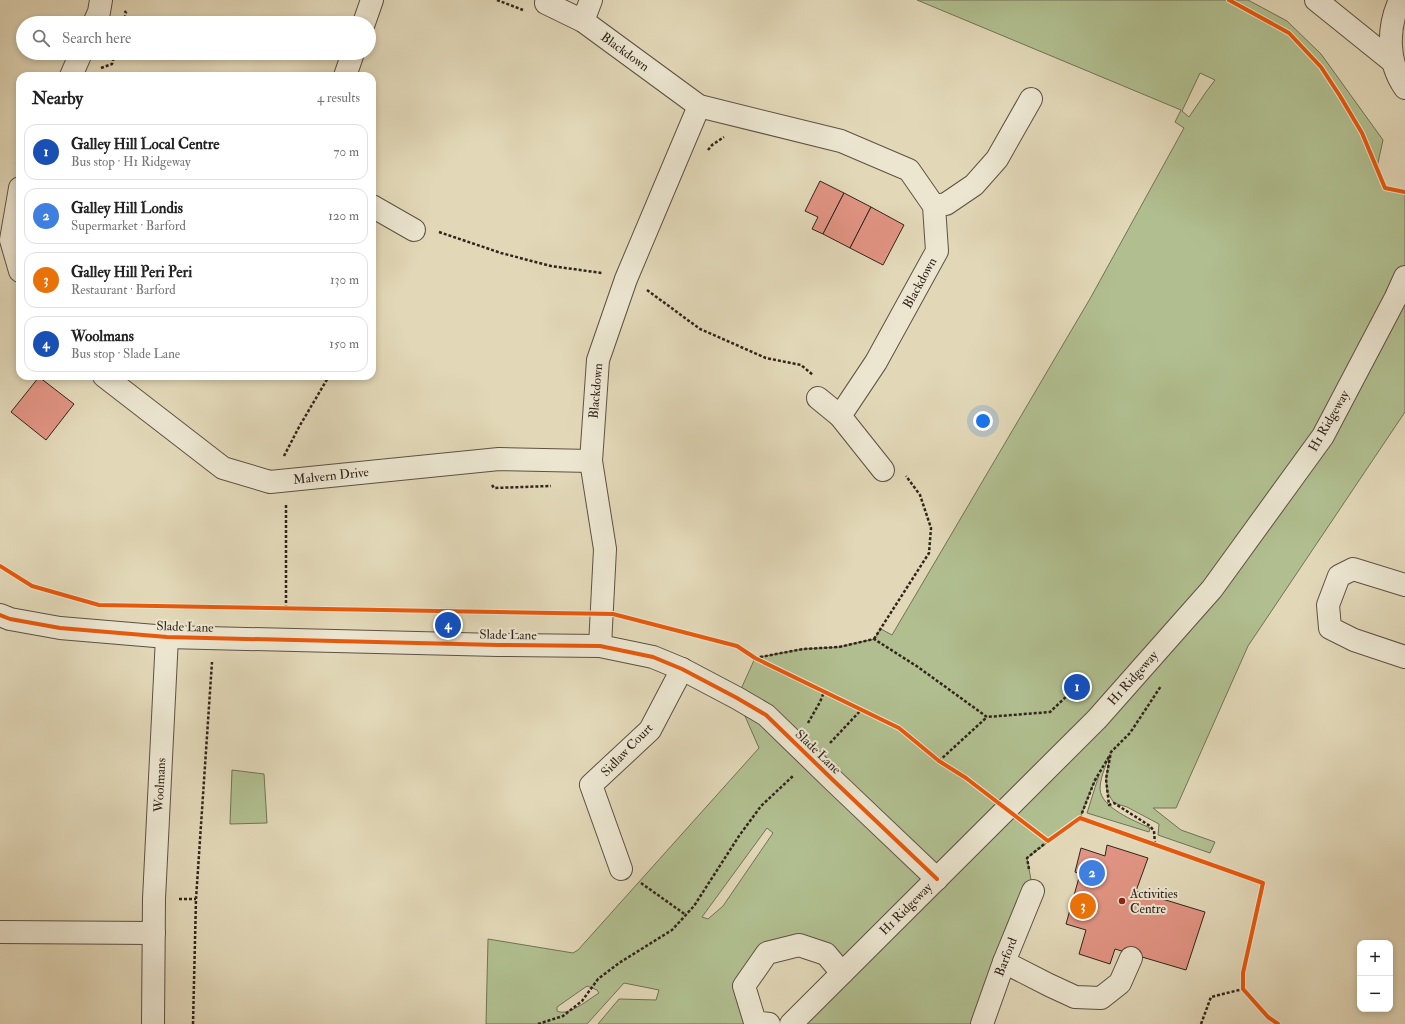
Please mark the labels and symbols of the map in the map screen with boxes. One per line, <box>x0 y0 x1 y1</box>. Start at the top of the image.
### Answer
street label: Blackdown <box>598 29 652 75</box>
street label: Blackdown <box>900 255 941 311</box>
street label: Blackdown <box>586 362 606 419</box>
street label: H1 Ridgeway <box>1305 387 1354 455</box>
your location <box>973 411 993 431</box>
street label: Malvern Drive <box>292 464 370 488</box>
pin: 4 <box>435 610 461 640</box>
street label: Slade Lane <box>156 618 215 636</box>
street label: Slade Lane <box>479 627 537 644</box>
street label: H1 Ridgeway <box>1104 647 1163 709</box>
pin: 1 <box>1064 672 1090 702</box>
street label: Sidlaw Court <box>598 720 656 780</box>
street label: Slade Lane <box>792 726 845 778</box>
street label: Woolmans <box>151 757 169 814</box>
pin: 2 <box>1079 858 1105 888</box>
street label: H1 Ridgeway <box>876 879 937 939</box>
place label: Activities Centre <box>1129 886 1178 917</box>
pin: 3 <box>1070 891 1096 921</box>
marker: Activities Centre <box>1117 896 1127 906</box>
street label: Barford <box>991 935 1021 979</box>

